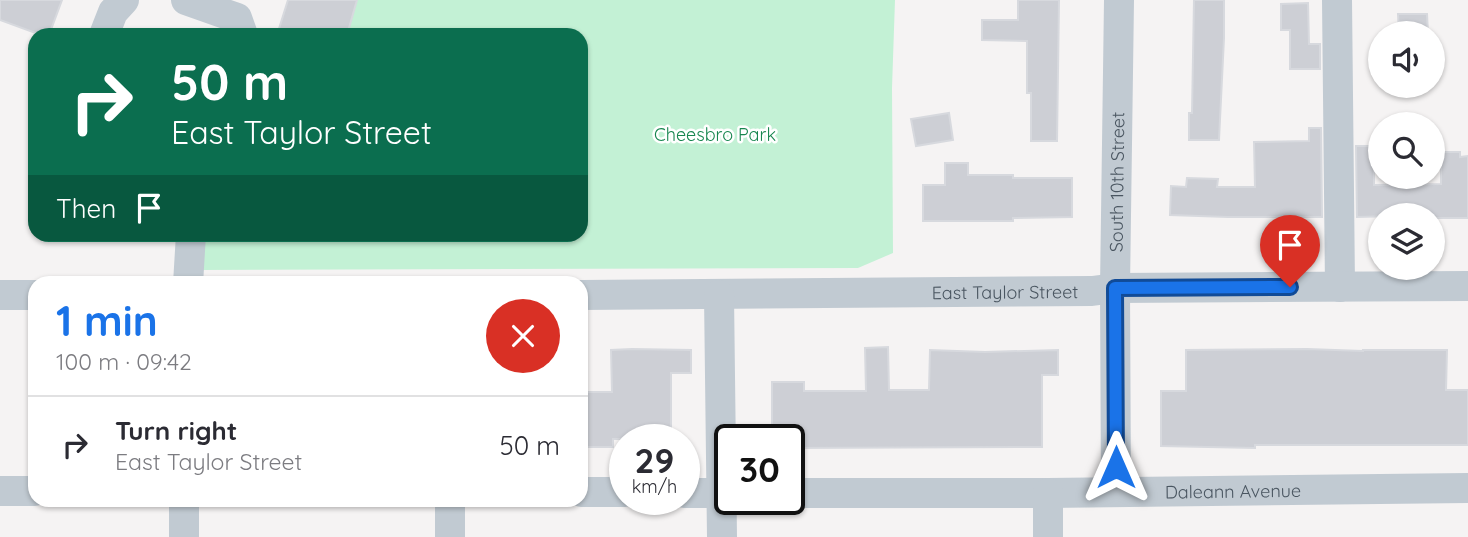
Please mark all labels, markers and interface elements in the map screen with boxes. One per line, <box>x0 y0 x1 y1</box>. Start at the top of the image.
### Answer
map controls <box>1368 21 1445 280</box>
button: sound <box>1368 21 1445 98</box>
text: 50 m <box>171 51 288 112</box>
icon: right <box>56 56 147 147</box>
text: East Taylor Street <box>171 112 432 152</box>
street label: South 10th Street <box>1104 112 1129 252</box>
button: search <box>1368 112 1445 189</box>
park label: Cheesbro Park <box>654 123 776 146</box>
icon: arrive <box>130 189 168 227</box>
text: Then <box>56 192 116 225</box>
button: layers <box>1368 203 1445 280</box>
pin <box>1260 215 1320 287</box>
icon: arrive <box>1271 226 1309 264</box>
street label: East Taylor Street <box>931 280 1078 304</box>
text: 1 min <box>56 294 158 347</box>
button: close <box>486 299 560 373</box>
text: 100 m · 09:42 <box>56 347 192 376</box>
text: Turn right <box>115 414 237 447</box>
speed limit sign: 30 <box>714 424 805 515</box>
icon: right <box>56 426 94 464</box>
text: 50 m <box>500 429 560 462</box>
position arrow <box>1079 430 1153 504</box>
text: 29 <box>635 438 674 482</box>
text: East Taylor Street <box>115 447 302 476</box>
text: km/h <box>632 475 677 498</box>
street label: Daleann Avenue <box>1165 478 1301 503</box>

